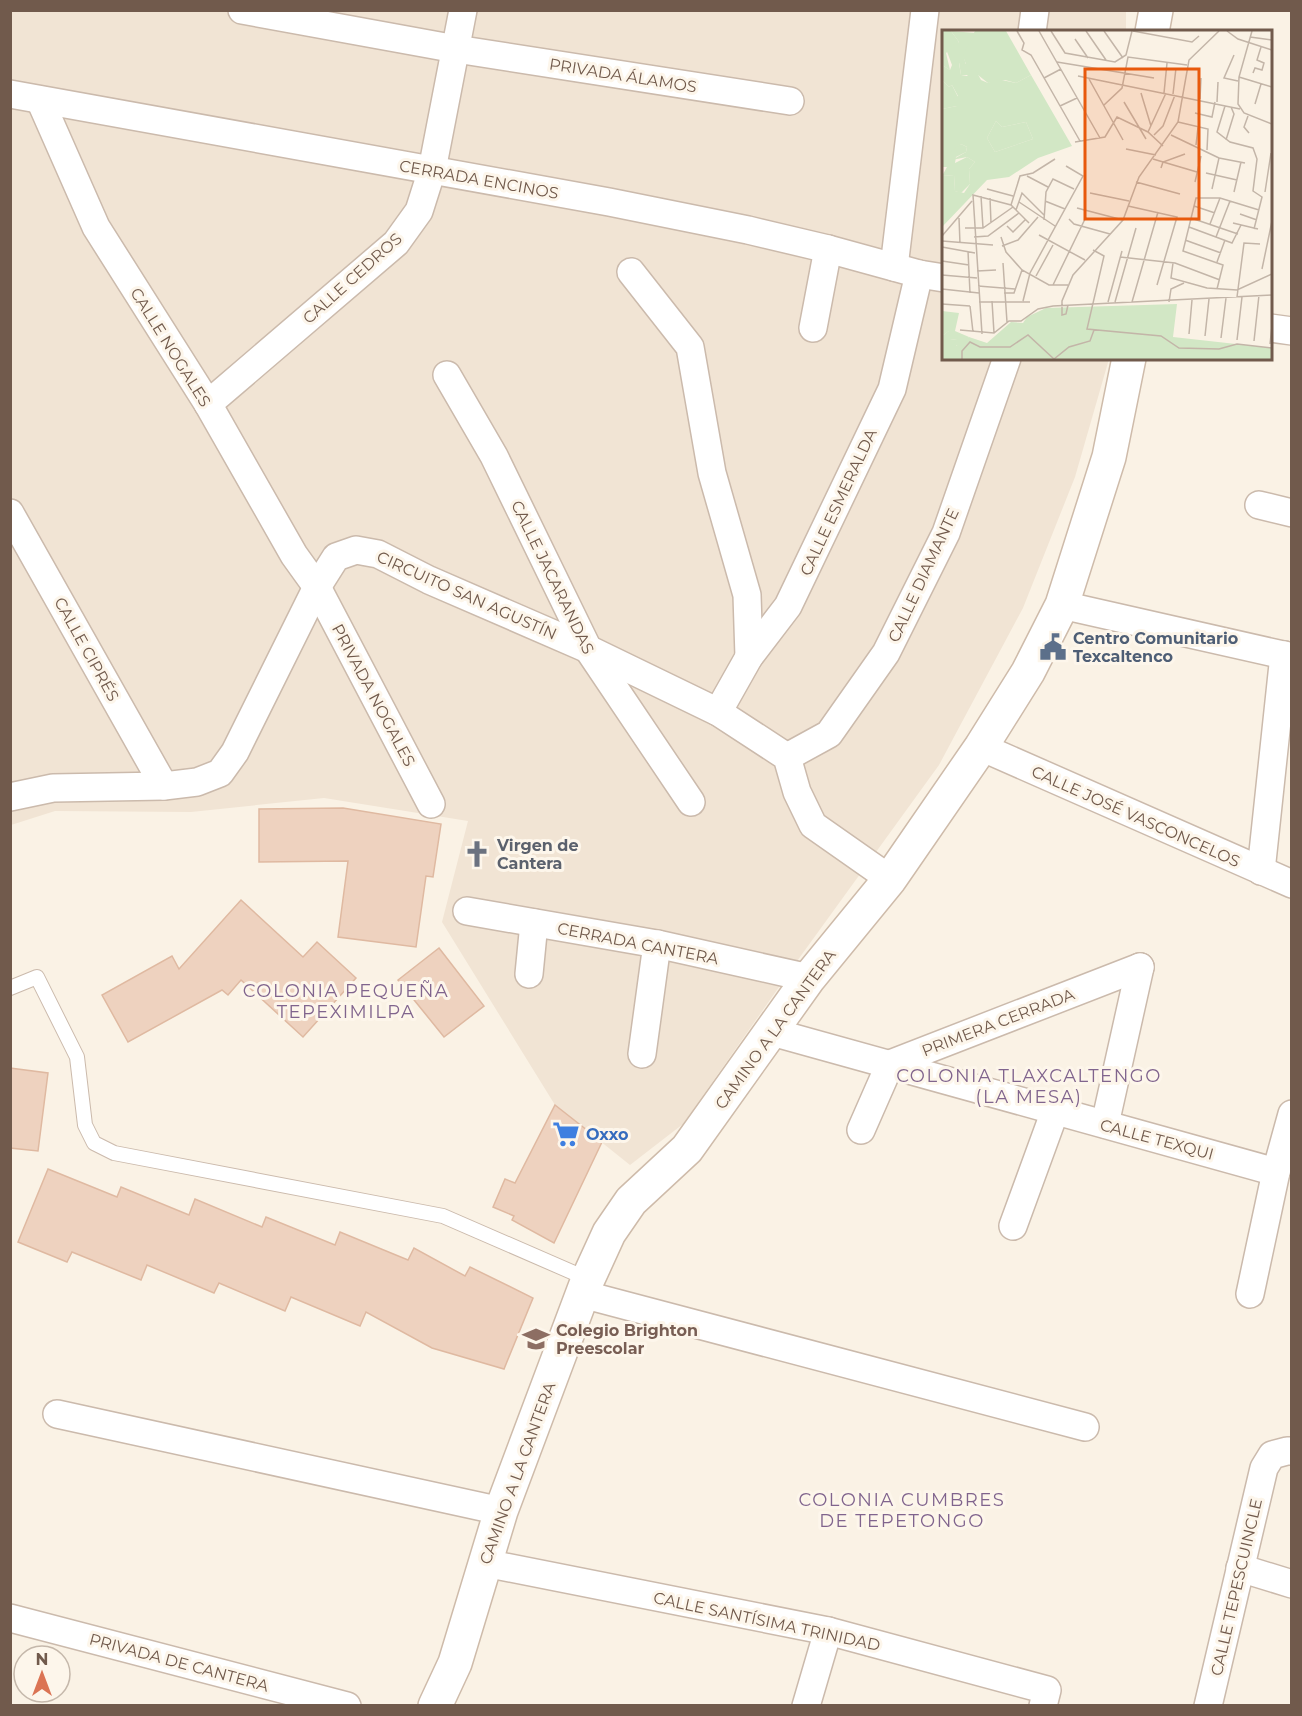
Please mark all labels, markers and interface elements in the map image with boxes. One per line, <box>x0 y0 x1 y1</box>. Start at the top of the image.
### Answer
inset map <box>942 30 1272 360</box>
street label: PRIVADA ÁLAMOS <box>548 54 698 97</box>
street label: CERRADA ENCINOS <box>398 156 560 203</box>
street label: CALLE CEDROS <box>299 229 406 328</box>
street label: CALLE NOGALES <box>126 284 215 410</box>
street label: CALLE ESMERALDA <box>796 425 881 579</box>
street label: CALLE JACARANDAS <box>507 497 598 657</box>
street label: CALLE DIAMANTE <box>884 505 963 645</box>
street label: CIRCUITO SAN AGUSTÍN <box>374 547 560 644</box>
street label: CALLE CIPRÉS <box>50 594 123 705</box>
street label: PRIVADA NOGALES <box>328 621 419 770</box>
place label: Centro Comunitario Texcaltenco <box>1073 629 1238 666</box>
public building icon: Centro Comunitario Texcaltenco <box>1038 632 1068 662</box>
street label: CALLE JOSÉ VASCONCELOS <box>1029 762 1243 871</box>
place label: Virgen de Cantera <box>496 836 578 873</box>
church icon: Virgen de Cantera <box>462 839 492 869</box>
street label: CERRADA CANTERA <box>556 919 721 969</box>
street label: CAMINO A LA CANTERA <box>711 945 840 1113</box>
district label: COLONIA PEQUEÑA TEPEXIMILPA <box>243 980 449 1023</box>
street label: PRIMERA CERRADA <box>919 984 1078 1060</box>
district label: COLONIA TLAXCALTENGO (LA MESA) <box>896 1065 1162 1108</box>
street label: CALLE TEXQUI <box>1098 1115 1216 1164</box>
supermarket icon: Oxxo <box>551 1119 581 1149</box>
place label: Oxxo <box>586 1125 629 1144</box>
place label: Colegio Brighton Preescolar <box>556 1321 698 1358</box>
school or university icon: Colegio Brighton Preescolar <box>521 1324 551 1354</box>
street label: CAMINO A LA CANTERA <box>476 1379 559 1567</box>
district label: COLONIA CUMBRES DE TEPETONGO <box>799 1489 1005 1532</box>
street label: CALLE TEPESCUINCLE <box>1207 1497 1266 1678</box>
street label: CALLE SANTÍSIMA TRINIDAD <box>652 1588 882 1655</box>
street label: PRIVADA DE CANTERA <box>87 1629 271 1696</box>
north arrow <box>12 1644 72 1704</box>
text: N <box>36 1650 48 1669</box>

